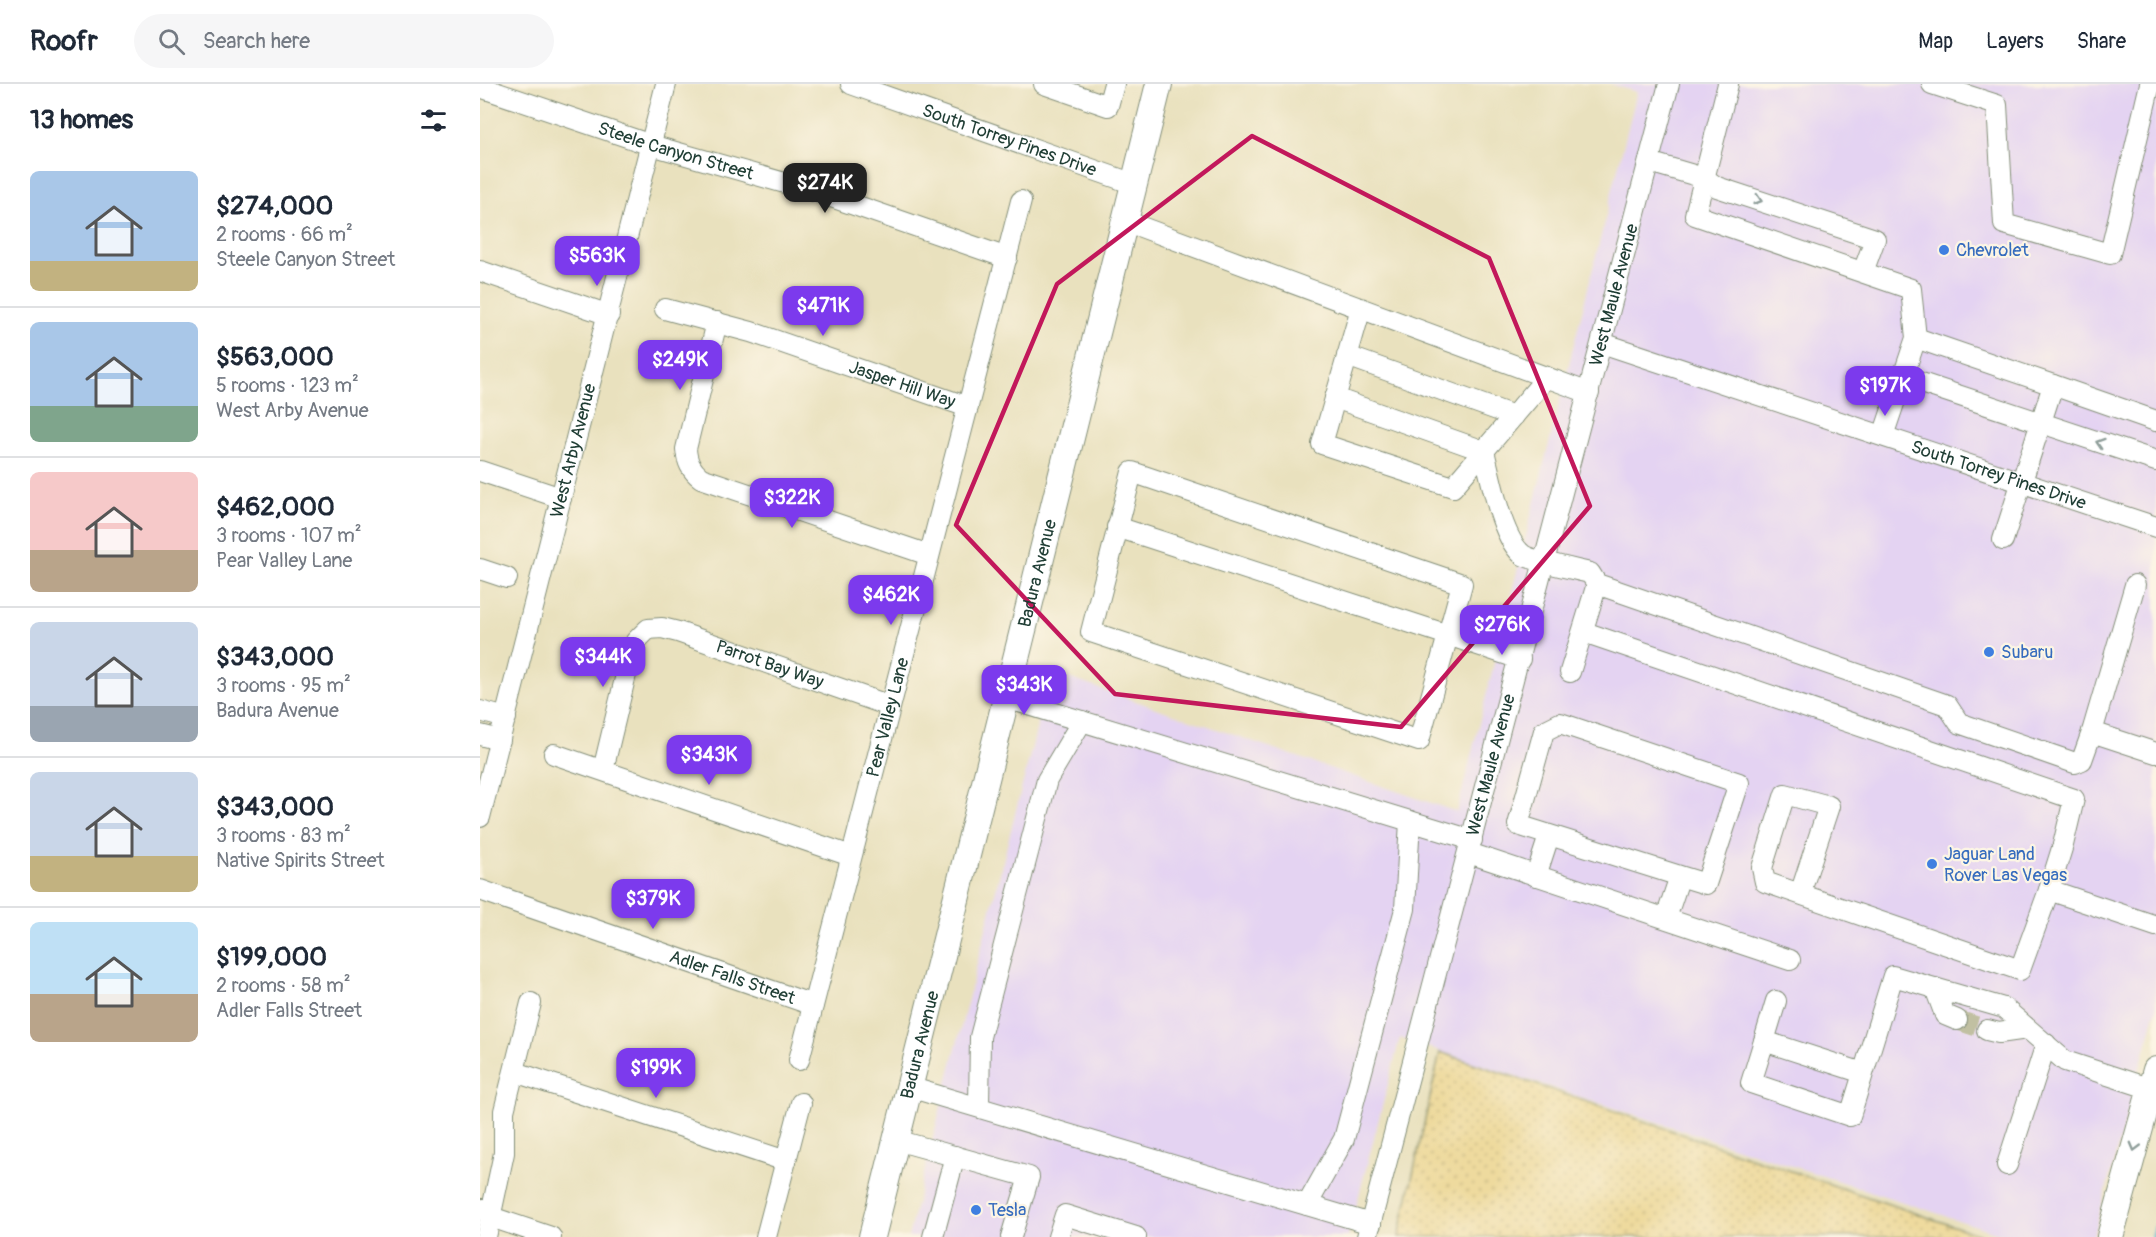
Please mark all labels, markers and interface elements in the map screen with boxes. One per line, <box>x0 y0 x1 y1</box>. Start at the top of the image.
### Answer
search box <box>134 14 554 68</box>
text: Roofr <box>30 24 98 59</box>
icon: search <box>155 25 188 58</box>
text: Search here <box>203 27 310 55</box>
text: Map <box>1918 28 1953 55</box>
text: Layers <box>1986 28 2044 55</box>
text: Share <box>2077 28 2126 55</box>
street label: South Torrey Pines Drive <box>919 99 1100 182</box>
text: 13 homes <box>30 104 133 136</box>
icon: filters <box>417 104 450 137</box>
street label: Steele Canyon Street <box>595 117 757 186</box>
pin: $274K <box>783 163 867 214</box>
text: $274K <box>797 170 853 195</box>
text: $274,000 <box>216 190 333 222</box>
one-way arrow <box>1752 193 1763 206</box>
icon: home <box>78 195 150 267</box>
street label: West Maule Avenue <box>1585 221 1644 368</box>
text: 2 rooms · 66 m² <box>216 222 353 247</box>
pin: $563K <box>555 236 639 287</box>
place label: Chevrolet <box>1956 239 2029 262</box>
text: $563K <box>569 243 625 268</box>
marker: Chevrolet <box>1937 243 1951 257</box>
text: Steele Canyon Street <box>216 247 395 272</box>
pin: $471K <box>781 286 865 337</box>
text: $471K <box>797 293 849 318</box>
pin: $249K <box>638 340 722 391</box>
text: $563,000 <box>216 341 334 373</box>
icon: home <box>78 346 150 418</box>
text: $249K <box>652 347 708 372</box>
street label: Jasper Hill Way <box>846 356 959 414</box>
pin: $197K <box>1843 366 1927 417</box>
text: 5 rooms · 123 m² <box>216 373 359 398</box>
text: $197K <box>1859 373 1911 398</box>
street label: West Arby Avenue <box>545 381 602 520</box>
text: West Arby Avenue <box>216 398 369 423</box>
street label: South Torrey Pines Drive <box>1908 435 2089 515</box>
one-way arrow <box>2095 437 2106 450</box>
pin: $322K <box>750 478 834 529</box>
text: $322K <box>764 485 820 510</box>
text: $462,000 <box>216 491 335 523</box>
icon: home <box>78 496 150 568</box>
street label: Badura Avenue <box>1013 517 1062 630</box>
text: 3 rooms · 107 m² <box>216 523 362 548</box>
text: Pear Valley Lane <box>216 548 352 573</box>
pin: $462K <box>849 575 933 626</box>
text: $462K <box>862 582 920 607</box>
pin: $276K <box>1460 605 1544 656</box>
text: $276K <box>1474 612 1530 637</box>
street label: Parrot Bay Way <box>713 635 827 694</box>
pin: $344K <box>561 637 645 688</box>
text: $343,000 <box>216 641 334 673</box>
place label: Subaru <box>2001 641 2053 664</box>
text: $344K <box>574 644 632 669</box>
marker: Subaru <box>1982 645 1996 659</box>
icon: home <box>78 646 150 718</box>
street label: Pear Valley Lane <box>862 655 915 780</box>
pin: $343K <box>982 665 1066 716</box>
text: $343K <box>996 672 1052 697</box>
text: 3 rooms · 95 m² <box>216 673 351 698</box>
street label: West Maule Avenue <box>1462 691 1521 839</box>
text: Badura Avenue <box>216 698 339 723</box>
pin: $343K <box>667 735 751 786</box>
text: $343K <box>681 742 737 767</box>
text: $343,000 <box>216 791 334 823</box>
icon: home <box>78 796 150 868</box>
text: 3 rooms · 83 m² <box>216 823 351 848</box>
place label: Jaguar Land Rover Las Vegas <box>1944 843 2067 887</box>
text: Native Spirits Street <box>216 848 385 873</box>
marker: Jaguar Land Rover Las Vegas <box>1925 857 1939 871</box>
pin: $379K <box>611 879 695 930</box>
text: $379K <box>626 886 680 911</box>
text: $199,000 <box>216 941 327 973</box>
street label: Adler Falls Street <box>666 945 799 1010</box>
icon: home <box>78 946 150 1018</box>
text: 2 rooms · 58 m² <box>216 973 351 998</box>
street label: Badura Avenue <box>896 988 945 1101</box>
text: Adler Falls Street <box>216 998 362 1023</box>
pin: $199K <box>614 1048 698 1099</box>
text: $199K <box>630 1055 682 1080</box>
one-way arrow <box>2130 1141 2142 1151</box>
place label: Tesla <box>988 1199 1026 1222</box>
marker: Tesla <box>969 1203 983 1217</box>

